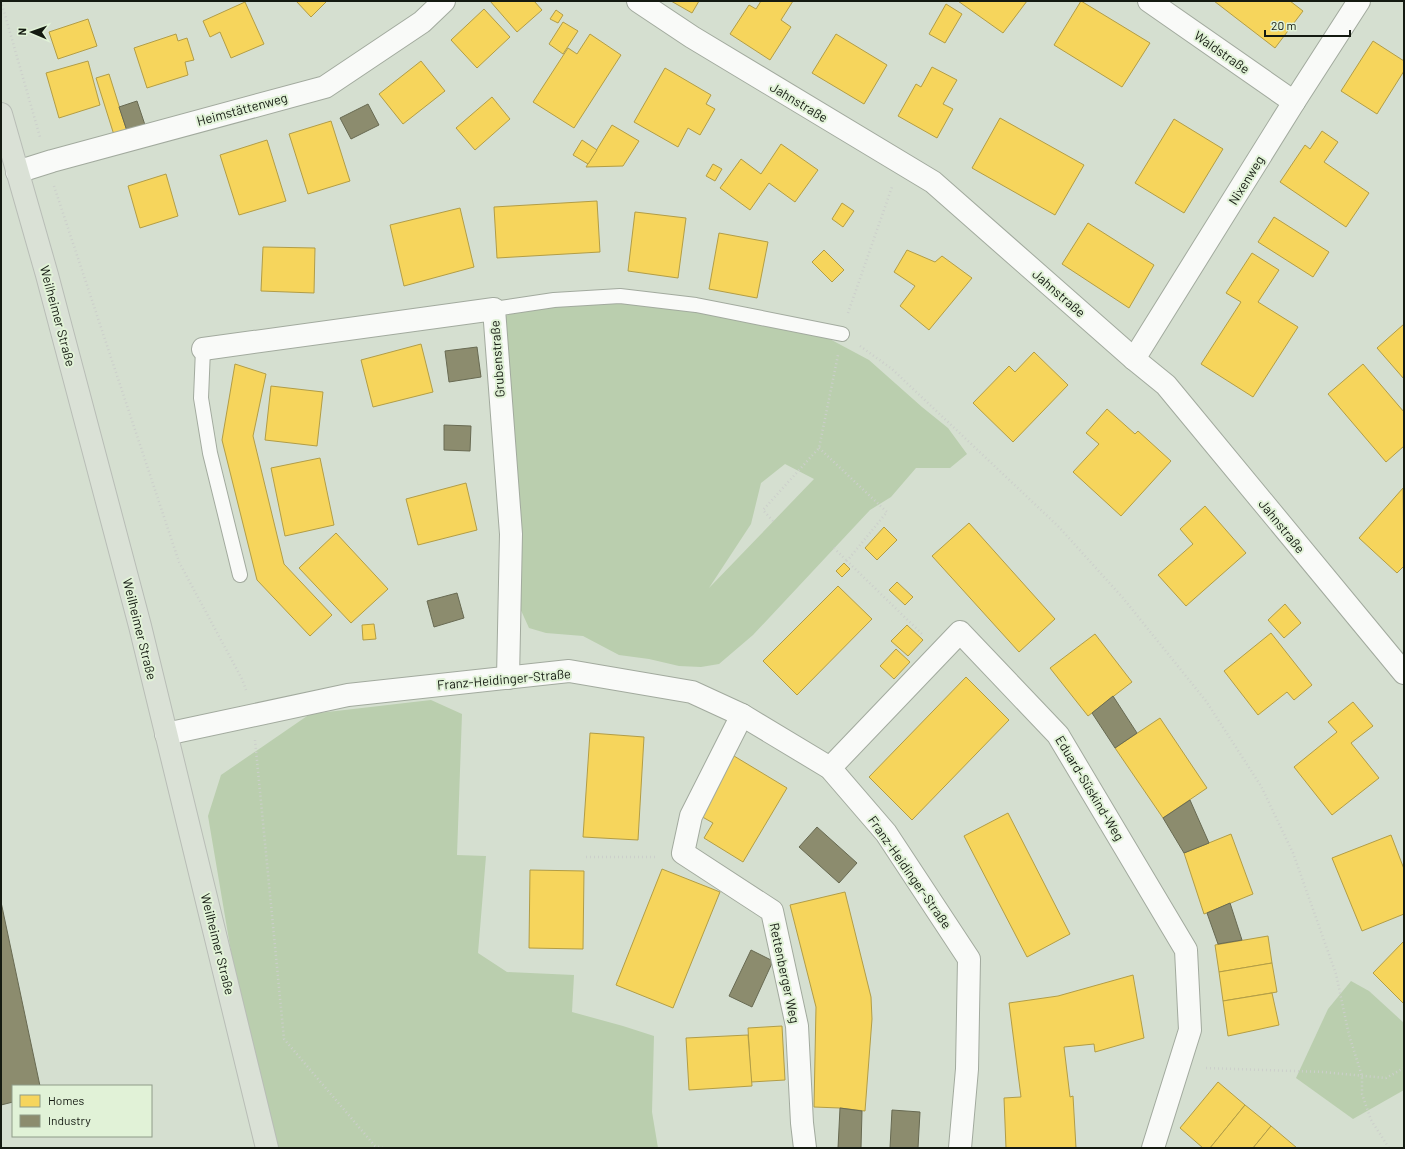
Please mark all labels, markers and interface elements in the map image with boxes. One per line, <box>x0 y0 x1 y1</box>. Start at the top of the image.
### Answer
north arrow <box>12 12 52 52</box>
scale bar <box>1265 12 1350 38</box>
text: 20 m <box>1271 18 1297 32</box>
street label: Waldstraße <box>1191 27 1253 77</box>
text: N <box>15 28 28 36</box>
street label: Jahnstraße <box>767 78 831 126</box>
street label: Heimstättenweg <box>195 89 289 129</box>
street label: Nixenweg <box>1225 152 1267 208</box>
street label: Weilheimer Straße <box>37 264 79 368</box>
street label: Jahnstraße <box>1029 266 1089 320</box>
street label: Grubenstraße <box>486 320 508 398</box>
street label: Jahnstraße <box>1255 496 1309 556</box>
street label: Weilheimer Straße <box>120 577 160 681</box>
street label: Franz-Heidinger-Straße <box>436 665 572 693</box>
street label: Eduard-Süskind-Weg <box>1052 732 1128 844</box>
street label: Franz-Heidinger-Straße <box>865 812 955 932</box>
street label: Weilheimer Straße <box>198 892 238 996</box>
street label: Rettenberger Weg <box>767 921 803 1025</box>
legend <box>12 1085 152 1137</box>
text: Homes <box>48 1093 85 1107</box>
text: Industry <box>48 1113 91 1127</box>

